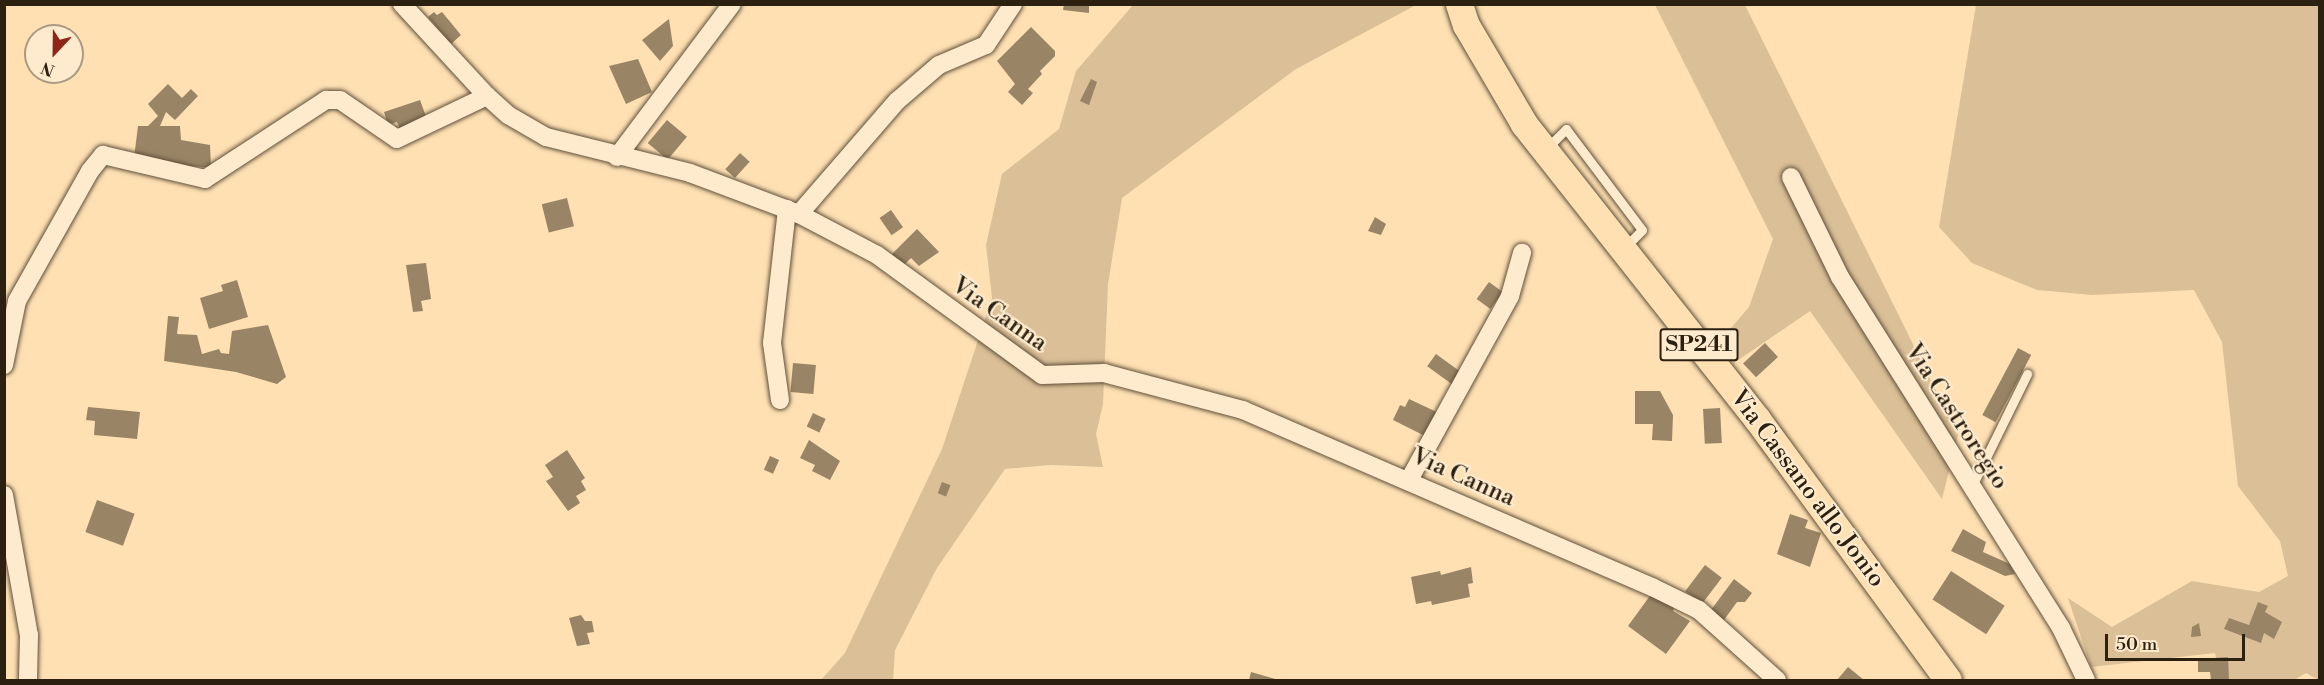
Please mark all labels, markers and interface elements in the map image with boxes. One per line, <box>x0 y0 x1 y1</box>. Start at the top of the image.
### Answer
north arrow <box>24 24 84 84</box>
text: N <box>38 57 58 80</box>
street label: Via Canna <box>946 272 1052 358</box>
road number: SP241 <box>1658 326 1740 364</box>
street label: Via Castroregio <box>1898 339 2014 495</box>
street label: Via Cassano allo Jonio <box>1723 385 1891 593</box>
street label: Via Canna <box>1407 442 1519 514</box>
scale bar <box>2108 622 2248 660</box>
text: 50 m <box>2116 633 2157 656</box>

